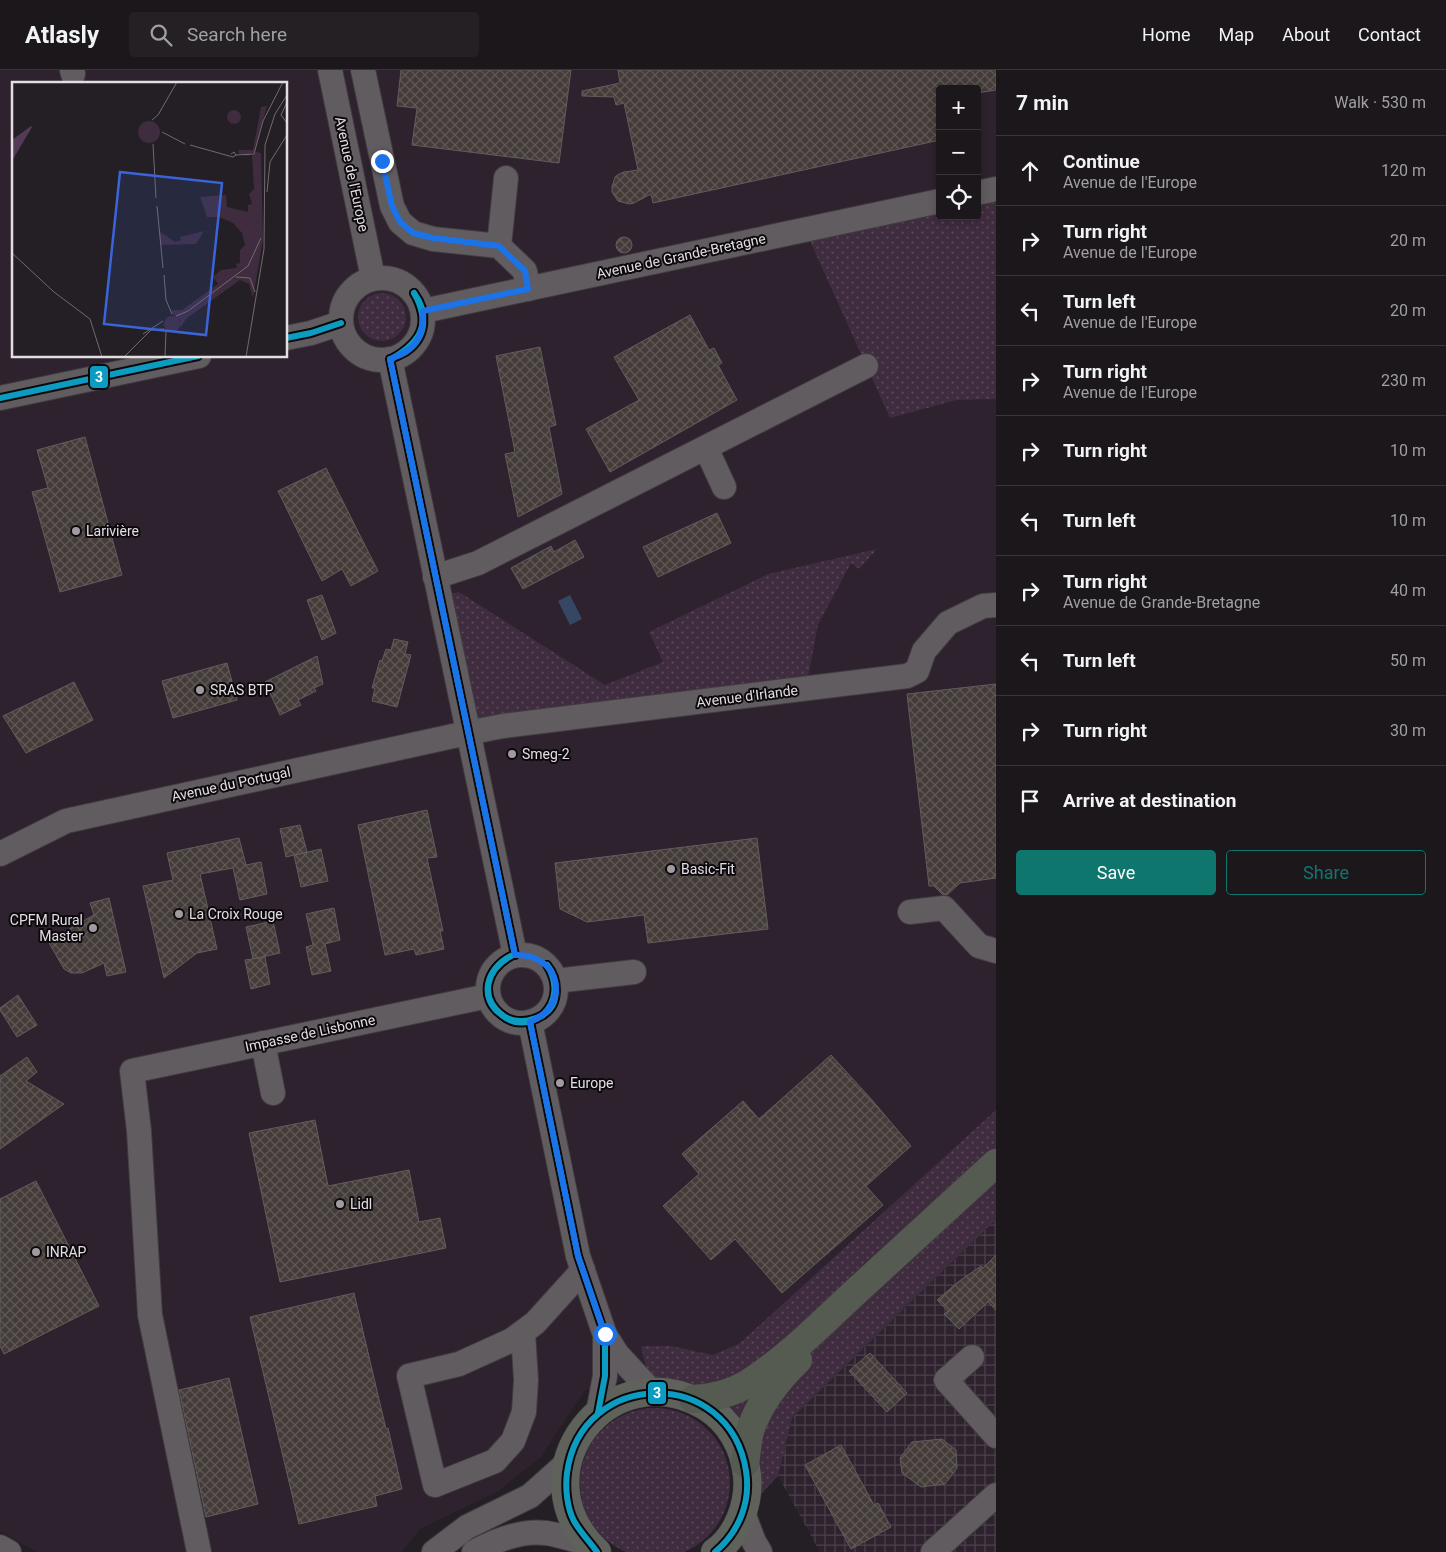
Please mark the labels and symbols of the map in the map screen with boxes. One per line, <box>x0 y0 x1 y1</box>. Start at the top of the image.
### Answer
inset map <box>12 82 288 358</box>
street label: Avenue de l'Europe <box>332 115 372 233</box>
route end <box>371 150 394 173</box>
street label: Avenue de Grande-Bretagne <box>595 230 767 282</box>
line badge: 3 <box>89 365 109 389</box>
text: 3 <box>95 369 103 385</box>
place label: Larivière <box>86 523 139 539</box>
marker: Larivière <box>70 525 82 537</box>
place label: SRAS BTP <box>210 682 274 698</box>
street label: Avenue d'Irlande <box>695 682 799 710</box>
marker: SRAS BTP <box>194 684 206 696</box>
place label: Smeg-2 <box>522 746 570 762</box>
marker: Smeg-2 <box>506 748 518 760</box>
street label: Avenue du Portugal <box>170 764 292 804</box>
place label: Basic-Fit <box>681 861 735 877</box>
marker: Basic-Fit <box>665 863 677 875</box>
place label: La Croix Rouge <box>189 906 283 922</box>
marker: La Croix Rouge <box>173 908 185 920</box>
place label: CPFM Rural Master <box>10 912 83 944</box>
marker: CPFM Rural Master <box>87 922 99 934</box>
street label: Impasse de Lisbonne <box>243 1011 377 1055</box>
place label: Europe <box>570 1075 613 1091</box>
marker: Europe <box>554 1077 566 1089</box>
place label: Lidl <box>350 1196 372 1212</box>
marker: Lidl <box>334 1198 346 1210</box>
place label: INRAP <box>46 1244 87 1260</box>
marker: INRAP <box>30 1246 42 1258</box>
route start <box>594 1323 617 1346</box>
line badge: 3 <box>647 1381 667 1405</box>
text: 3 <box>653 1385 661 1401</box>

